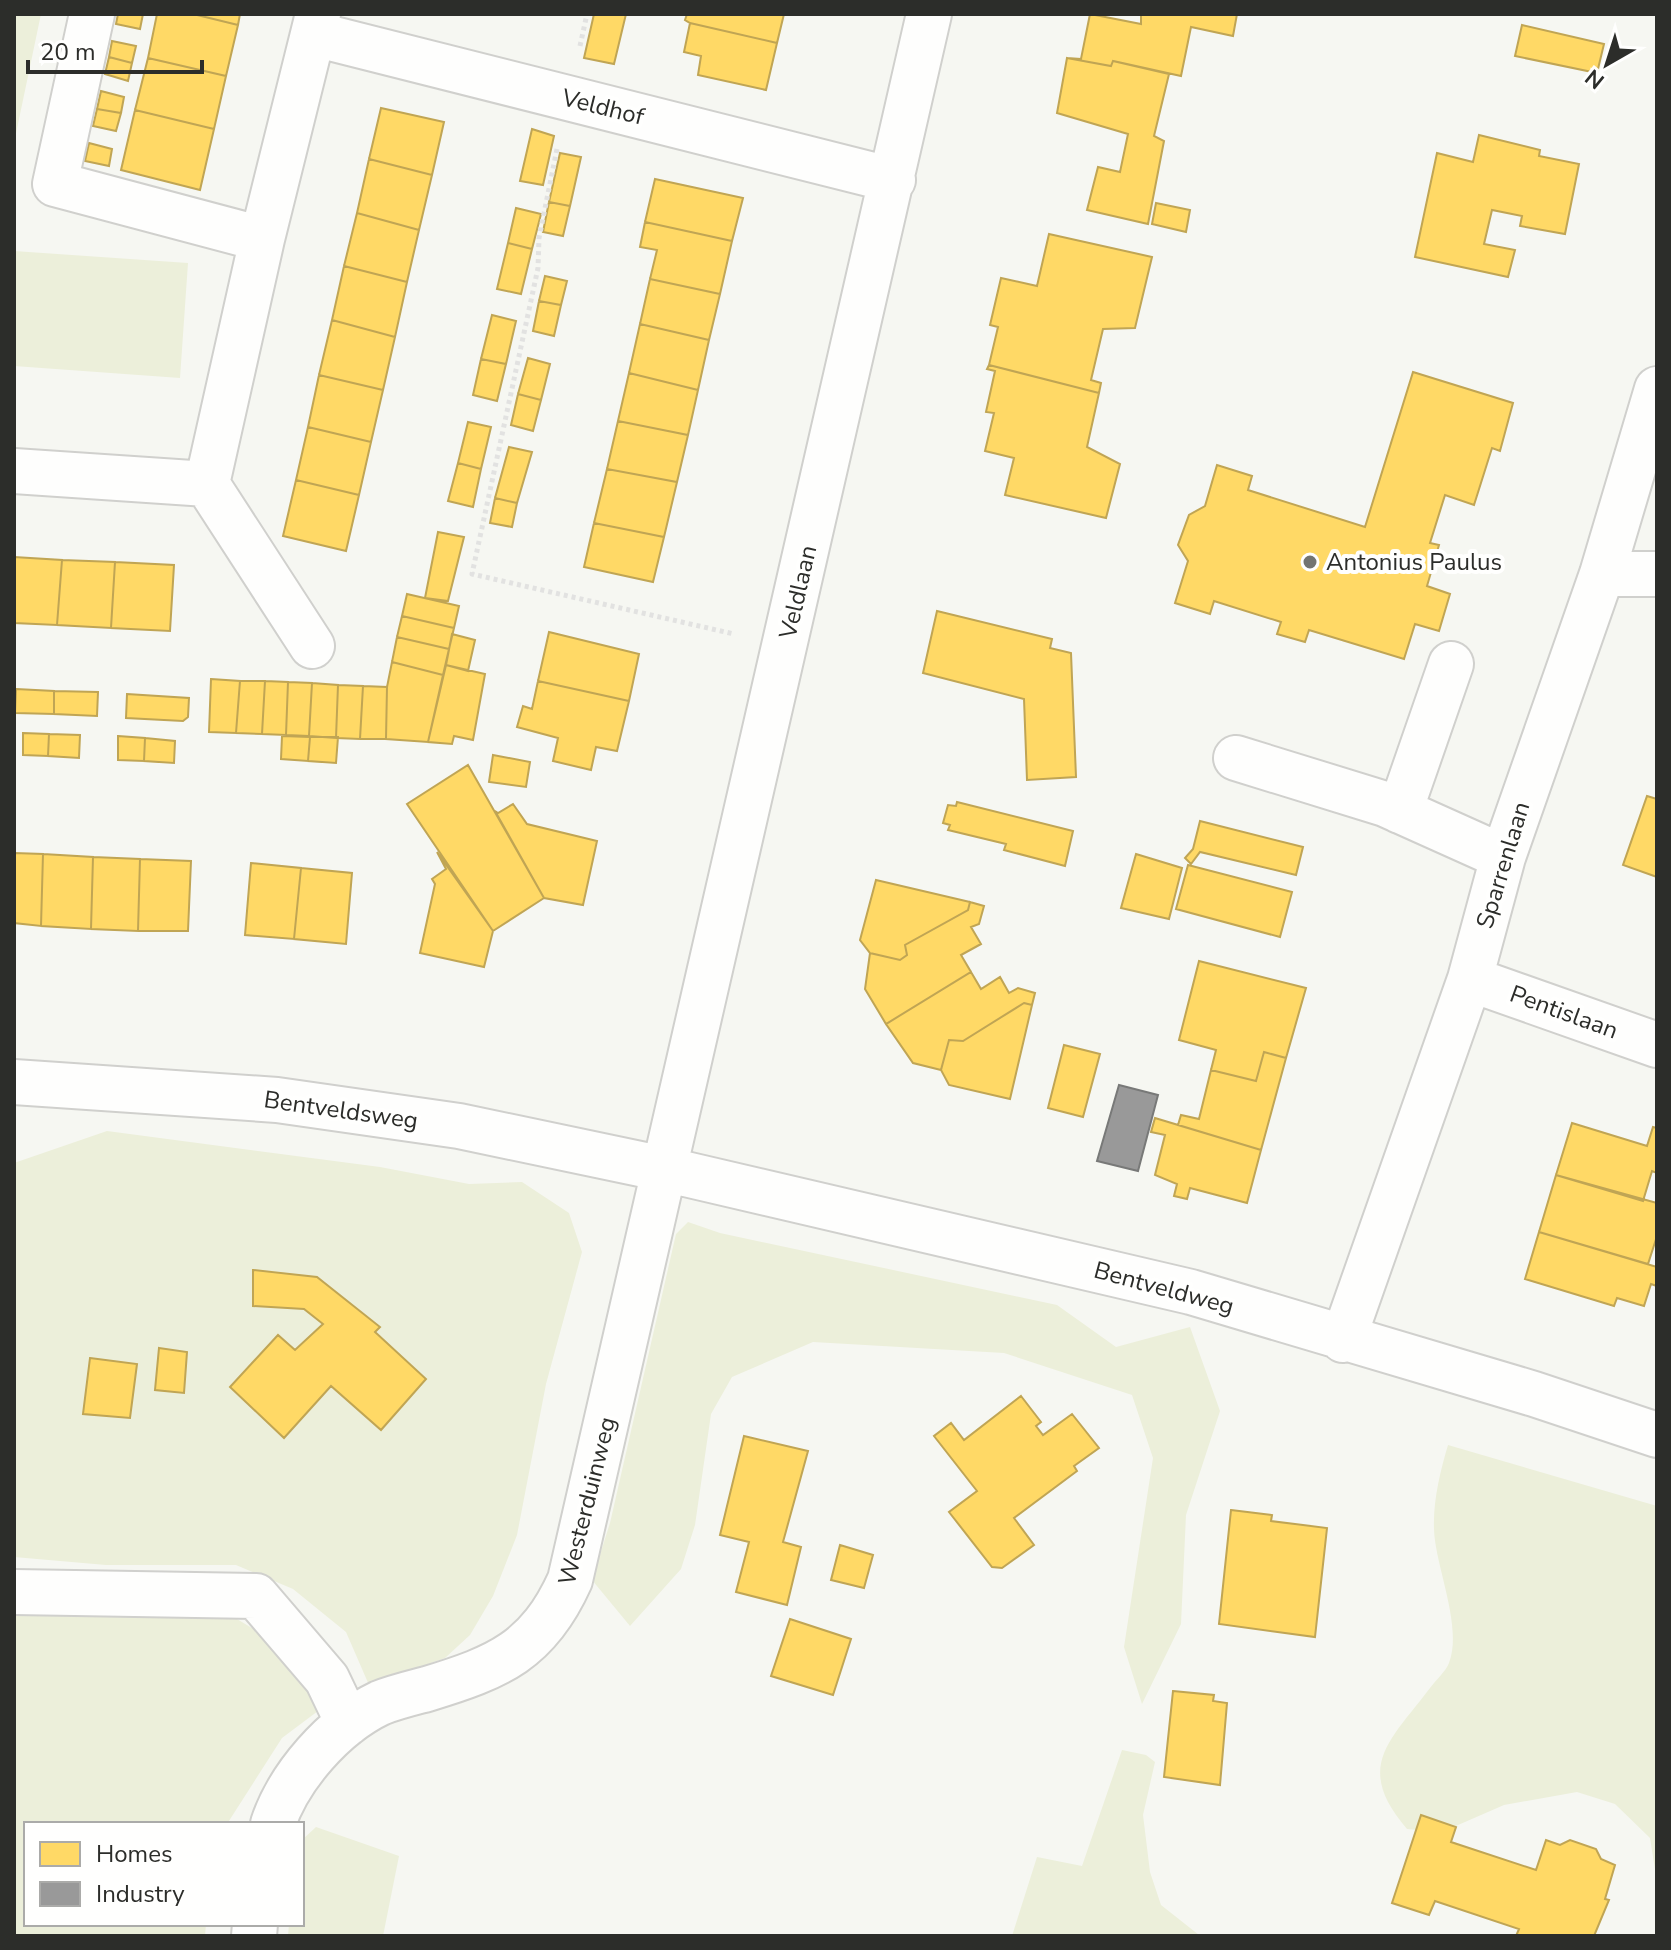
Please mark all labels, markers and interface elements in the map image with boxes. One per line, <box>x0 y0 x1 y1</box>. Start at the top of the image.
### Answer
scale bar <box>28 24 202 74</box>
north arrow <box>1567 24 1647 104</box>
text: 20 m <box>40 36 96 68</box>
text: N <box>1579 62 1611 96</box>
street label: Veldhof <box>558 81 648 133</box>
street label: Veldlaan <box>771 542 824 643</box>
place label: Antonius Paulus <box>1326 546 1502 578</box>
marker: Antonius Paulus <box>1301 553 1319 571</box>
street label: Sparrenlaan <box>1469 798 1537 932</box>
street label: Pentislaan <box>1506 978 1622 1046</box>
street label: Bentveldsweg <box>262 1083 420 1137</box>
street label: Bentveldweg <box>1090 1254 1238 1322</box>
street label: Westerduinweg <box>551 1414 623 1588</box>
legend <box>24 1822 304 1926</box>
text: Homes <box>96 1838 172 1870</box>
text: Industry <box>96 1878 185 1910</box>

